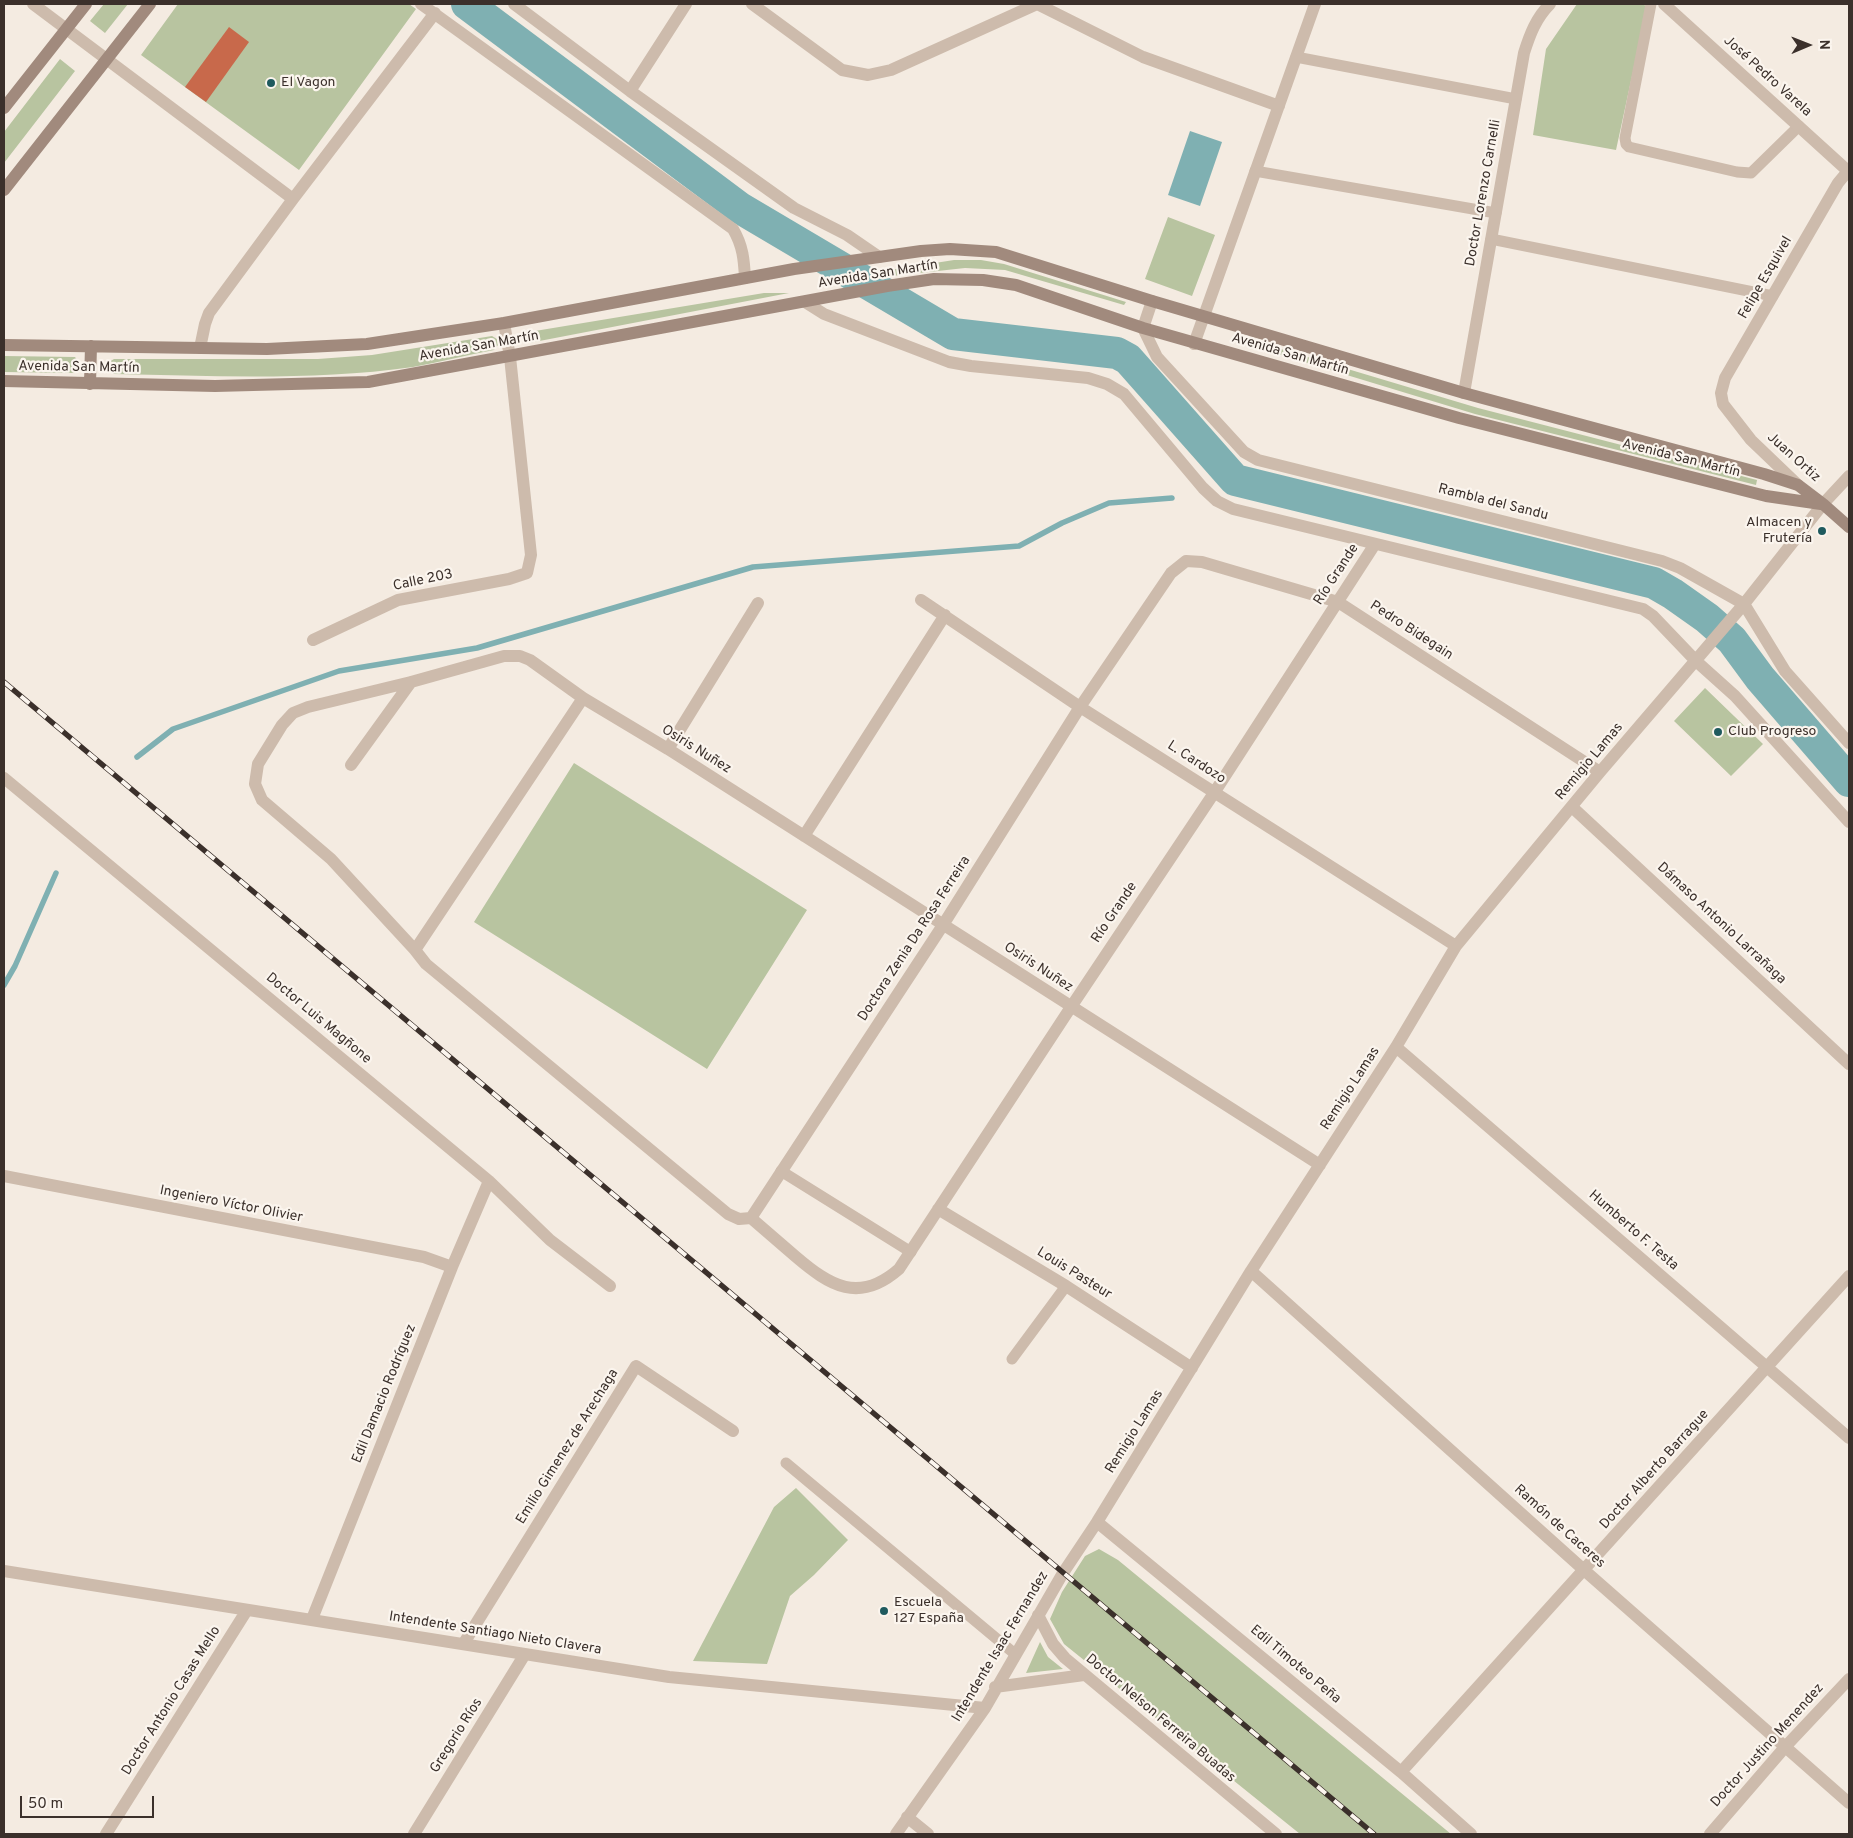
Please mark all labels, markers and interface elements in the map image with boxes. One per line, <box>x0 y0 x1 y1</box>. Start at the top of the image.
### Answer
north arrow <box>1783 20 1833 70</box>
street label: José Pedro Varela <box>1720 33 1814 121</box>
text: N <box>1815 40 1832 50</box>
place label: El Vagon <box>281 75 336 91</box>
marker: El Vagon <box>265 77 277 89</box>
street label: Doctor Lorenzo Carnelli <box>1463 118 1505 268</box>
street label: Felipe Esquivel <box>1736 234 1796 322</box>
street label: Avenida San Martín <box>817 257 939 293</box>
street label: Avenida San Martín <box>418 328 540 366</box>
street label: Avenida San Martín <box>1229 330 1351 380</box>
street label: Avenida San Martín <box>18 359 140 377</box>
street label: Juan Ortiz <box>1763 430 1823 486</box>
street label: Avenida San Martín <box>1620 436 1742 482</box>
street label: Rambla del Sandu <box>1436 481 1550 525</box>
place label: Almacen y Frutería <box>1746 515 1812 548</box>
marker: Almacen y Frutería <box>1816 525 1828 537</box>
street label: Río Grande <box>1311 541 1363 609</box>
street label: Calle 203 <box>392 566 454 596</box>
street label: Pedro Bidegain <box>1366 598 1456 664</box>
street label: Remigio Lamas <box>1553 720 1627 804</box>
street label: Osiris Nuñez <box>658 722 734 778</box>
place label: Club Progreso <box>1728 724 1816 740</box>
marker: Club Progreso <box>1712 726 1724 738</box>
street label: L. Cardozo <box>1164 738 1228 788</box>
street label: Doctora Zenia Da Rosa Ferreira <box>855 853 975 1025</box>
street label: Dámaso Antonio Larrañaga <box>1653 860 1789 988</box>
street label: Río Grande <box>1089 879 1141 947</box>
street label: Osiris Nuñez <box>1000 939 1076 997</box>
street label: Doctor Luis Magñone <box>262 970 374 1068</box>
street label: Remigio Lamas <box>1318 1044 1384 1134</box>
street label: Ingeniero Víctor Olivier <box>158 1183 304 1227</box>
street label: Humberto F. Testa <box>1585 1187 1681 1275</box>
street label: Louis Pasteur <box>1033 1244 1115 1304</box>
street label: Edil Damacio Rodríguez <box>349 1322 421 1466</box>
street label: Emilio Gimenez de Arechaga <box>513 1366 623 1528</box>
street label: Remigio Lamas <box>1102 1387 1168 1477</box>
street label: Doctor Alberto Barrague <box>1597 1407 1713 1533</box>
street label: Ramón de Caceres <box>1510 1482 1608 1572</box>
street label: Intendente Isaac Fernandez <box>949 1569 1053 1725</box>
place label: Escuela 127 España <box>894 1595 964 1628</box>
marker: Escuela 127 España <box>878 1605 890 1617</box>
street label: Intendente Santiago Nieto Clavera <box>388 1609 602 1659</box>
street label: Edil Timoteo Peña <box>1246 1622 1344 1708</box>
street label: Doctor Antonio Casas Mello <box>119 1623 225 1779</box>
street label: Doctor Nelson Ferreira Buadas <box>1082 1651 1238 1787</box>
street label: Doctor Justino Menendez <box>1708 1681 1828 1811</box>
street label: Gregorio Ríos <box>427 1695 487 1777</box>
scale bar <box>22 1786 156 1818</box>
text: 50 m <box>28 1795 63 1814</box>

